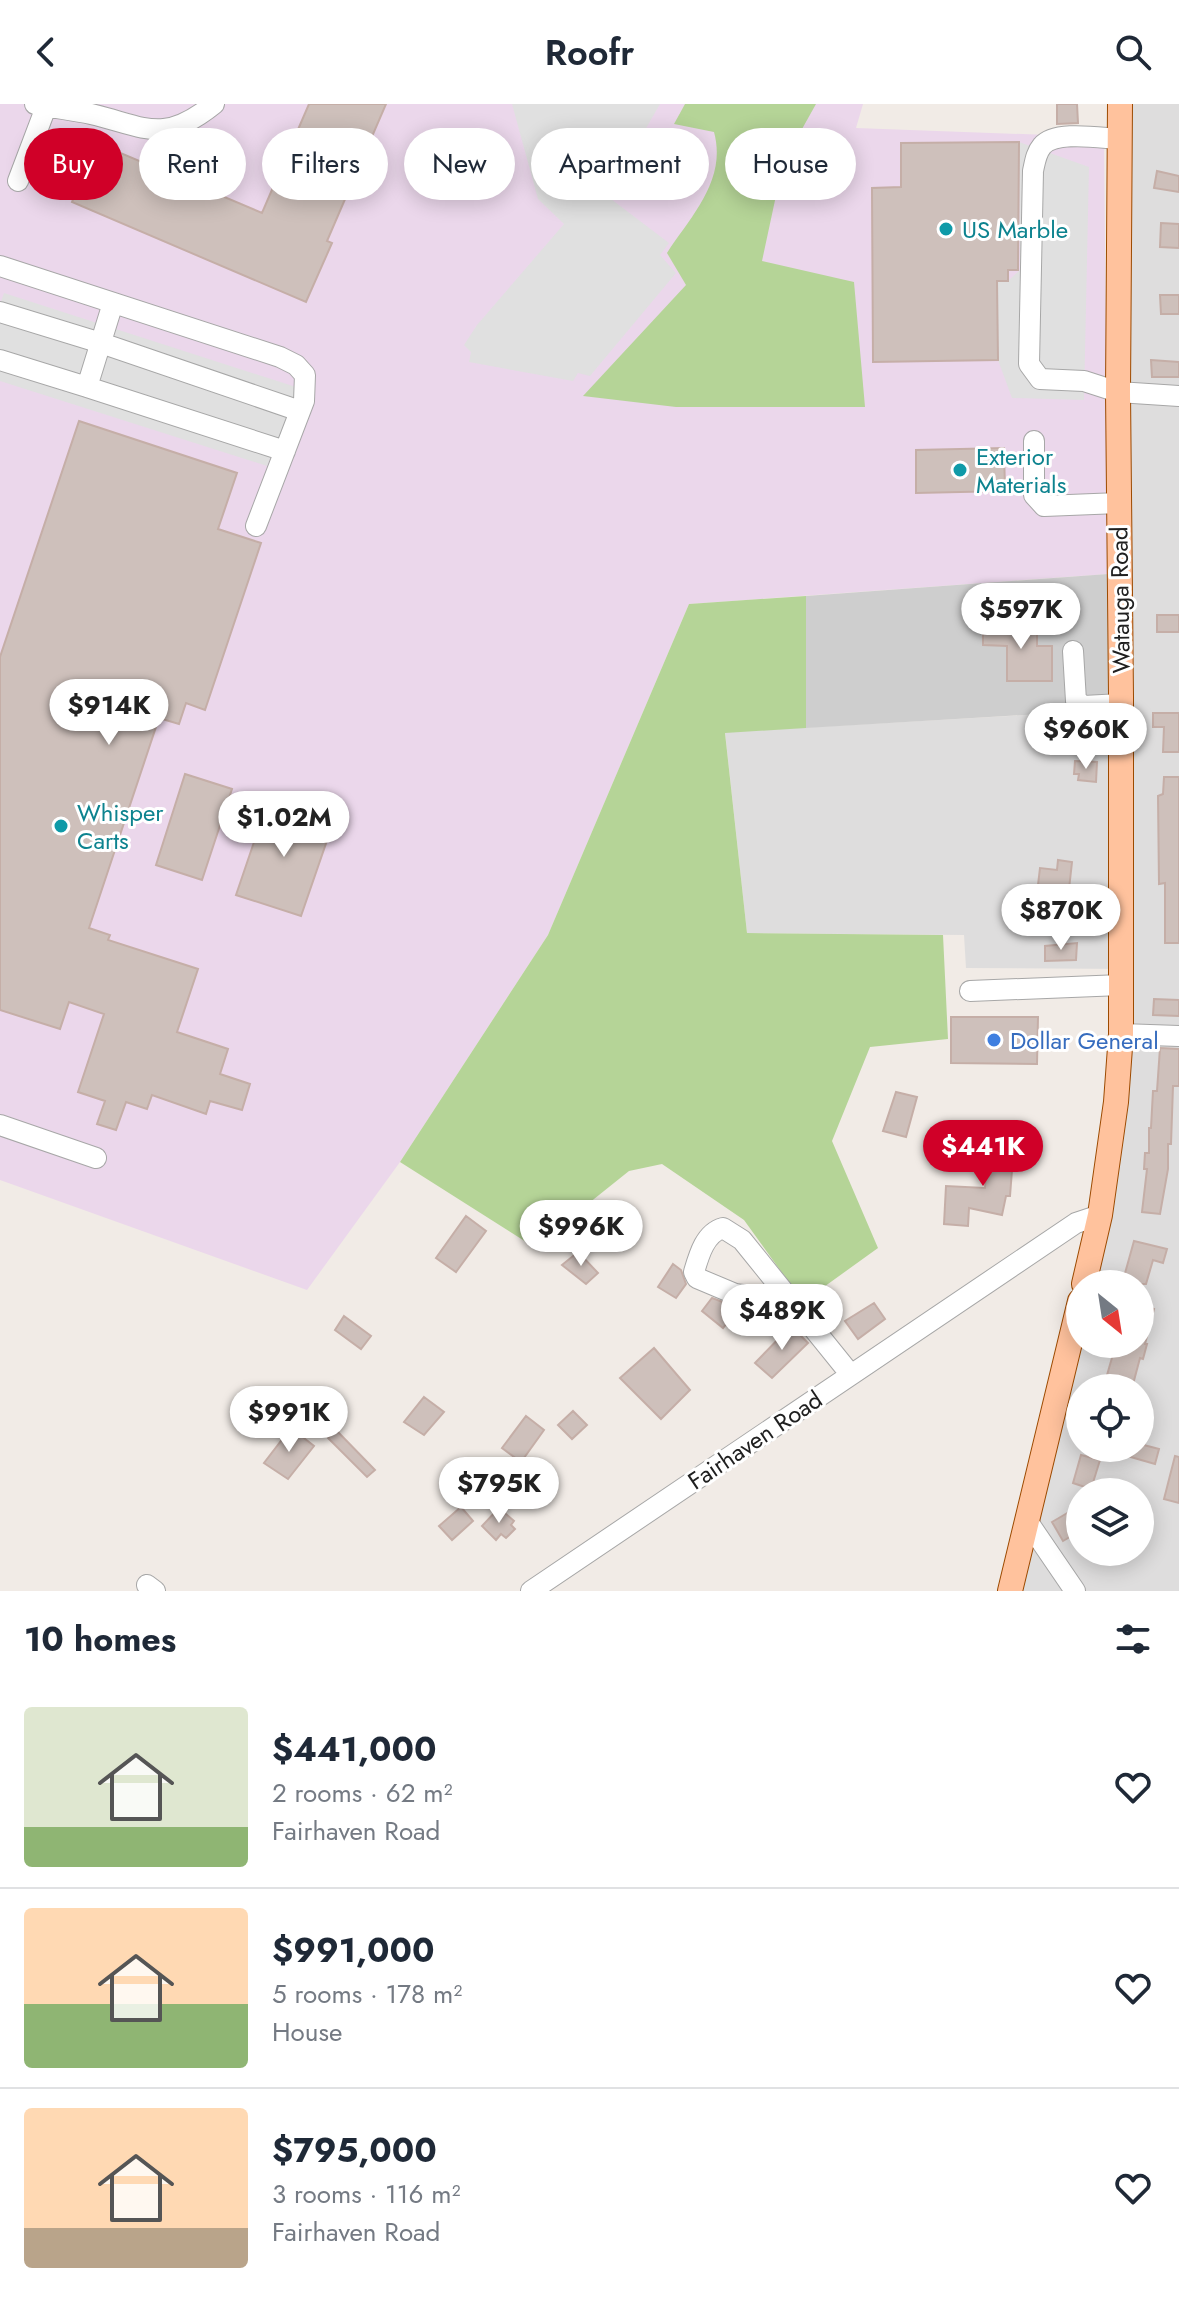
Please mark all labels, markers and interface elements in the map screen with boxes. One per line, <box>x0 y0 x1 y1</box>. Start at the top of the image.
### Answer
text: Roofr <box>545 26 634 78</box>
icon: back <box>24 30 68 74</box>
icon: search <box>1111 30 1155 74</box>
chip: Buy <box>24 128 123 200</box>
chip: Rent <box>139 128 246 200</box>
chip: Filters <box>262 128 388 200</box>
chip: New <box>404 128 515 200</box>
chip: Apartment <box>531 128 709 200</box>
chip: House <box>725 128 856 200</box>
place label: US Marble <box>962 212 1068 247</box>
marker: US Marble <box>937 220 955 238</box>
place label: Exterior Materials <box>976 439 1066 502</box>
marker: Exterior Materials <box>951 461 969 479</box>
street label: Watauga Road <box>1101 526 1139 674</box>
pin: $597K <box>965 583 1077 651</box>
text: $597K <box>979 590 1063 628</box>
pin: $914K <box>53 679 165 747</box>
text: $914K <box>67 686 151 724</box>
pin: $960K <box>1030 703 1142 771</box>
text: $960K <box>1043 710 1129 748</box>
pin: $1.02M <box>219 791 349 859</box>
place label: Whisper Carts <box>77 795 164 858</box>
text: $1.02M <box>236 798 332 836</box>
marker: Whisper Carts <box>52 817 70 835</box>
pin: $870K <box>1005 884 1117 952</box>
text: $870K <box>1019 891 1103 929</box>
place label: Dollar General <box>1010 1023 1159 1058</box>
marker: Dollar General <box>985 1031 1003 1049</box>
pin: $441K <box>927 1120 1039 1188</box>
text: $441K <box>941 1127 1025 1165</box>
pin: $996K <box>525 1200 637 1268</box>
text: $996K <box>538 1207 624 1245</box>
north arrow <box>1066 1270 1154 1358</box>
map controls <box>1066 1270 1154 1566</box>
pin: $489K <box>726 1284 838 1352</box>
text: $489K <box>739 1291 825 1329</box>
button: locate <box>1066 1374 1154 1462</box>
street label: Fairhaven Road <box>681 1382 829 1498</box>
pin: $991K <box>233 1386 345 1454</box>
text: $991K <box>248 1393 330 1431</box>
pin: $795K <box>443 1457 555 1525</box>
text: $795K <box>457 1464 541 1502</box>
button: layers <box>1066 1478 1154 1566</box>
text: 10 homes <box>24 1615 176 1664</box>
icon: filters <box>1111 1617 1155 1661</box>
text: $441,000 <box>272 1725 436 1774</box>
icon: home <box>88 1739 184 1835</box>
icon: heart <box>1111 1765 1155 1809</box>
text: 2 rooms · 62 m² <box>272 1774 453 1812</box>
text: Fairhaven Road <box>272 1812 440 1850</box>
text: $991,000 <box>272 1926 435 1975</box>
icon: home <box>88 1940 184 2036</box>
icon: heart <box>1111 1966 1155 2010</box>
text: 5 rooms · 178 m² <box>272 1975 462 2013</box>
text: House <box>272 2013 342 2051</box>
text: $795,000 <box>272 2126 437 2175</box>
icon: home <box>88 2140 184 2236</box>
icon: heart <box>1111 2166 1155 2210</box>
text: 3 rooms · 116 m² <box>272 2175 461 2213</box>
text: Fairhaven Road <box>272 2213 440 2251</box>

